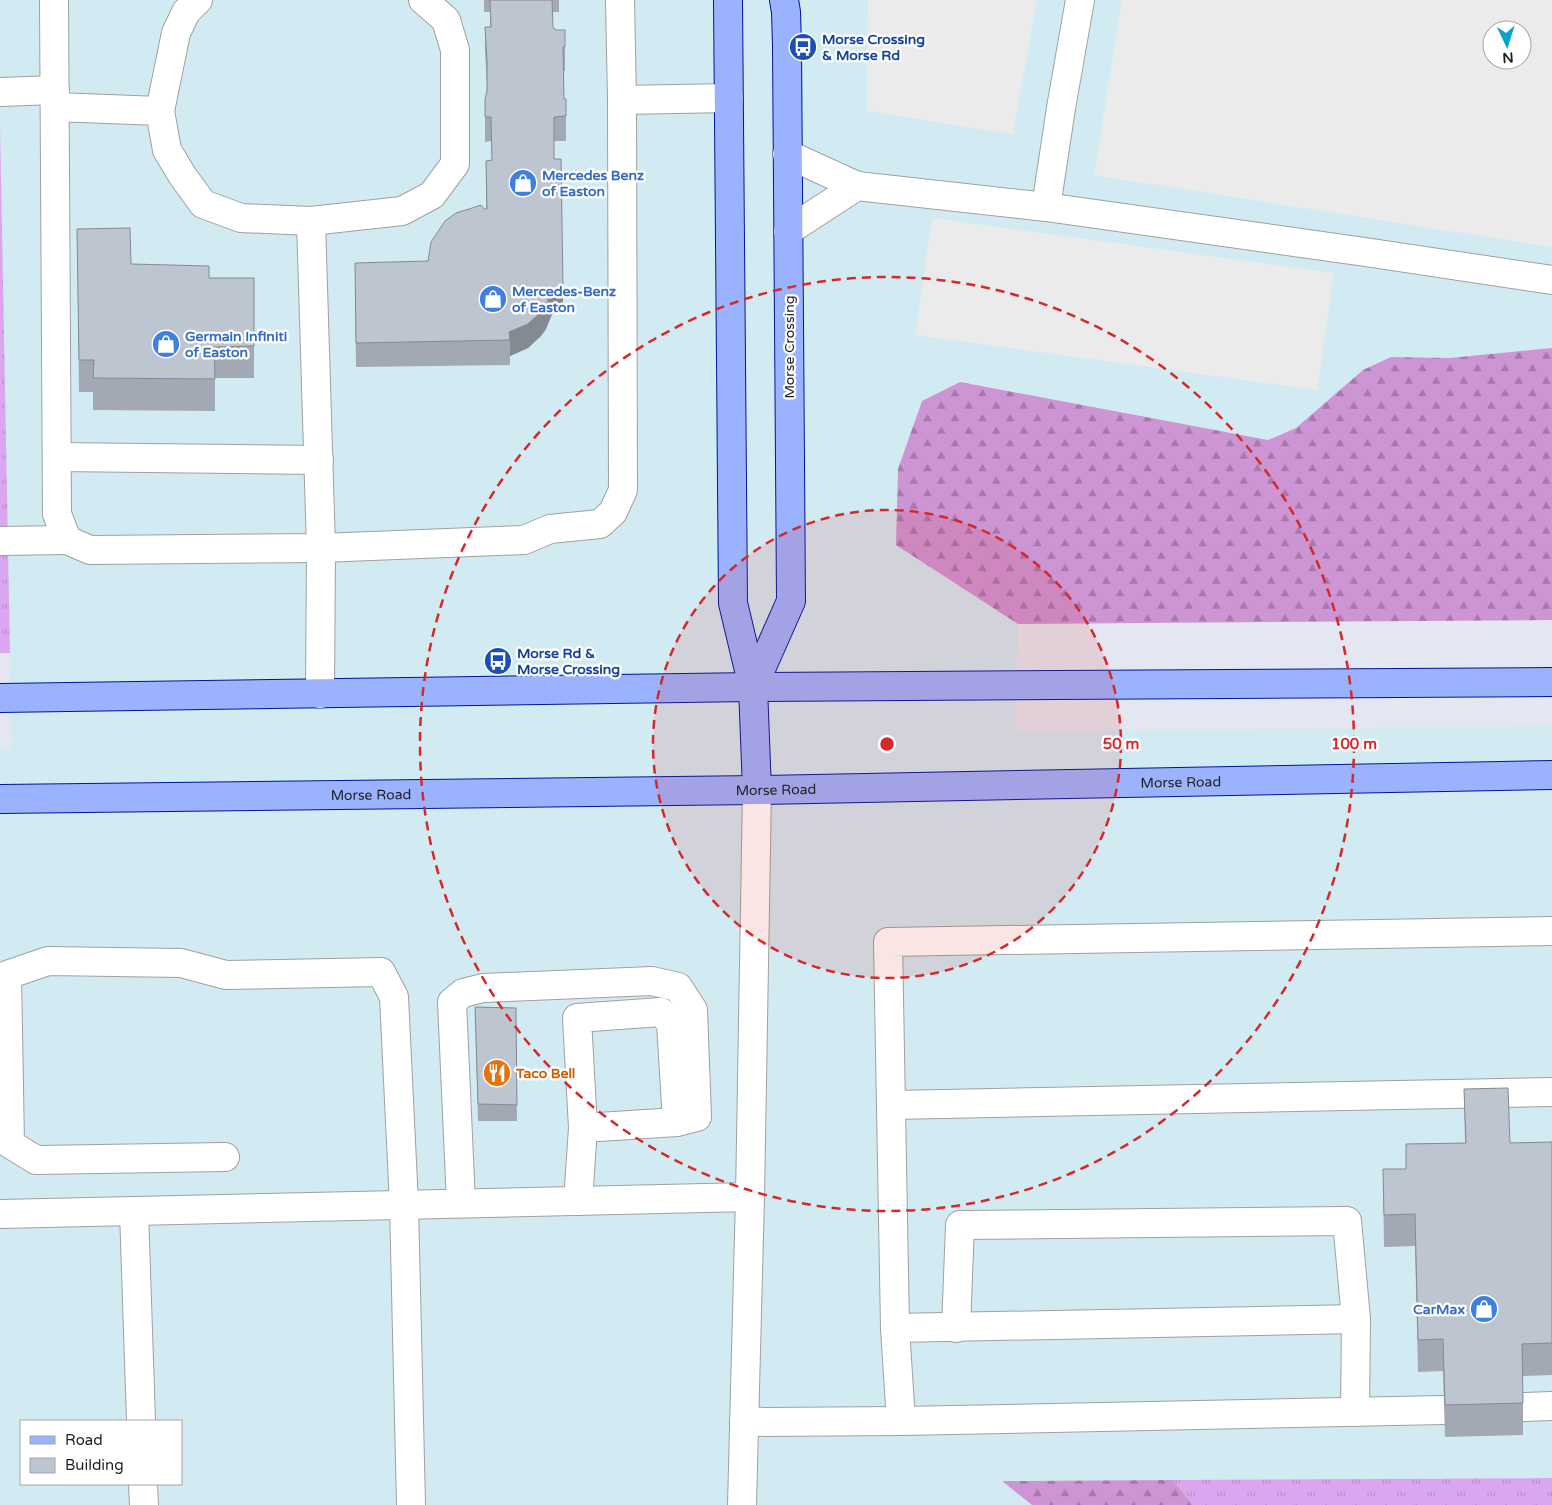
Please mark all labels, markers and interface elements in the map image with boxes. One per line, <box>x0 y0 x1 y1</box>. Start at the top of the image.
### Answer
north arrow <box>1482 20 1532 70</box>
place label: Morse Crossing & Morse Rd <box>822 31 925 64</box>
bus stop icon: Morse Crossing & Morse Rd <box>788 32 818 62</box>
text: N <box>1502 49 1514 66</box>
place label: Mercedes Benz of Easton <box>542 167 644 200</box>
shop icon: Mercedes Benz of Easton <box>508 168 538 198</box>
place label: Mercedes-Benz of Easton <box>512 283 616 316</box>
shop icon: Mercedes-Benz of Easton <box>478 284 508 314</box>
street label: Morse Crossing <box>781 295 798 399</box>
place label: Germain Infiniti of Easton <box>185 328 287 361</box>
shop icon: Germain Infiniti of Easton <box>151 329 181 359</box>
place label: Morse Rd & Morse Crossing <box>517 645 620 678</box>
bus stop icon: Morse Rd & Morse Crossing <box>483 646 513 676</box>
centre of rings <box>878 735 896 753</box>
text: 50 m <box>1103 735 1139 753</box>
text: 100 m <box>1331 735 1377 753</box>
street label: Morse Road <box>1140 773 1221 792</box>
street label: Morse Road <box>735 781 816 799</box>
street label: Morse Road <box>331 786 411 804</box>
restaurant icon: Taco Bell <box>482 1058 512 1088</box>
place label: Taco Bell <box>515 1065 575 1082</box>
shop icon: CarMax <box>1469 1294 1499 1324</box>
place label: CarMax <box>1413 1301 1465 1318</box>
legend <box>20 1420 182 1485</box>
text: Road <box>65 1431 103 1449</box>
text: Building <box>65 1456 124 1474</box>

